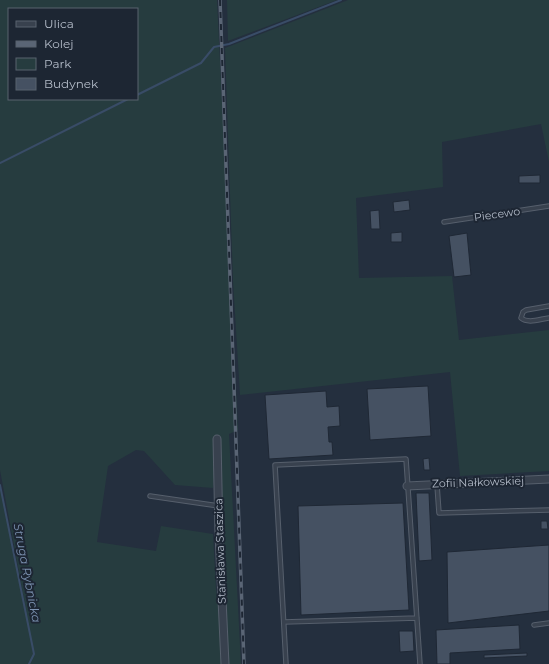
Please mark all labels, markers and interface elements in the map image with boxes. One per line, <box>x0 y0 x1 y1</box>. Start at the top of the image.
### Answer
legend <box>8 8 138 100</box>
text: Ulica <box>44 16 74 31</box>
text: Kolej <box>44 36 73 51</box>
text: Park <box>44 56 72 71</box>
text: Budynek <box>44 76 99 91</box>
street label: Piecewo <box>473 204 521 224</box>
street label: Zofii Nałkowskiej <box>432 473 524 491</box>
street label: Stanisława Staszica <box>211 498 229 604</box>
water label: Struga Rybnicka <box>10 522 44 624</box>

